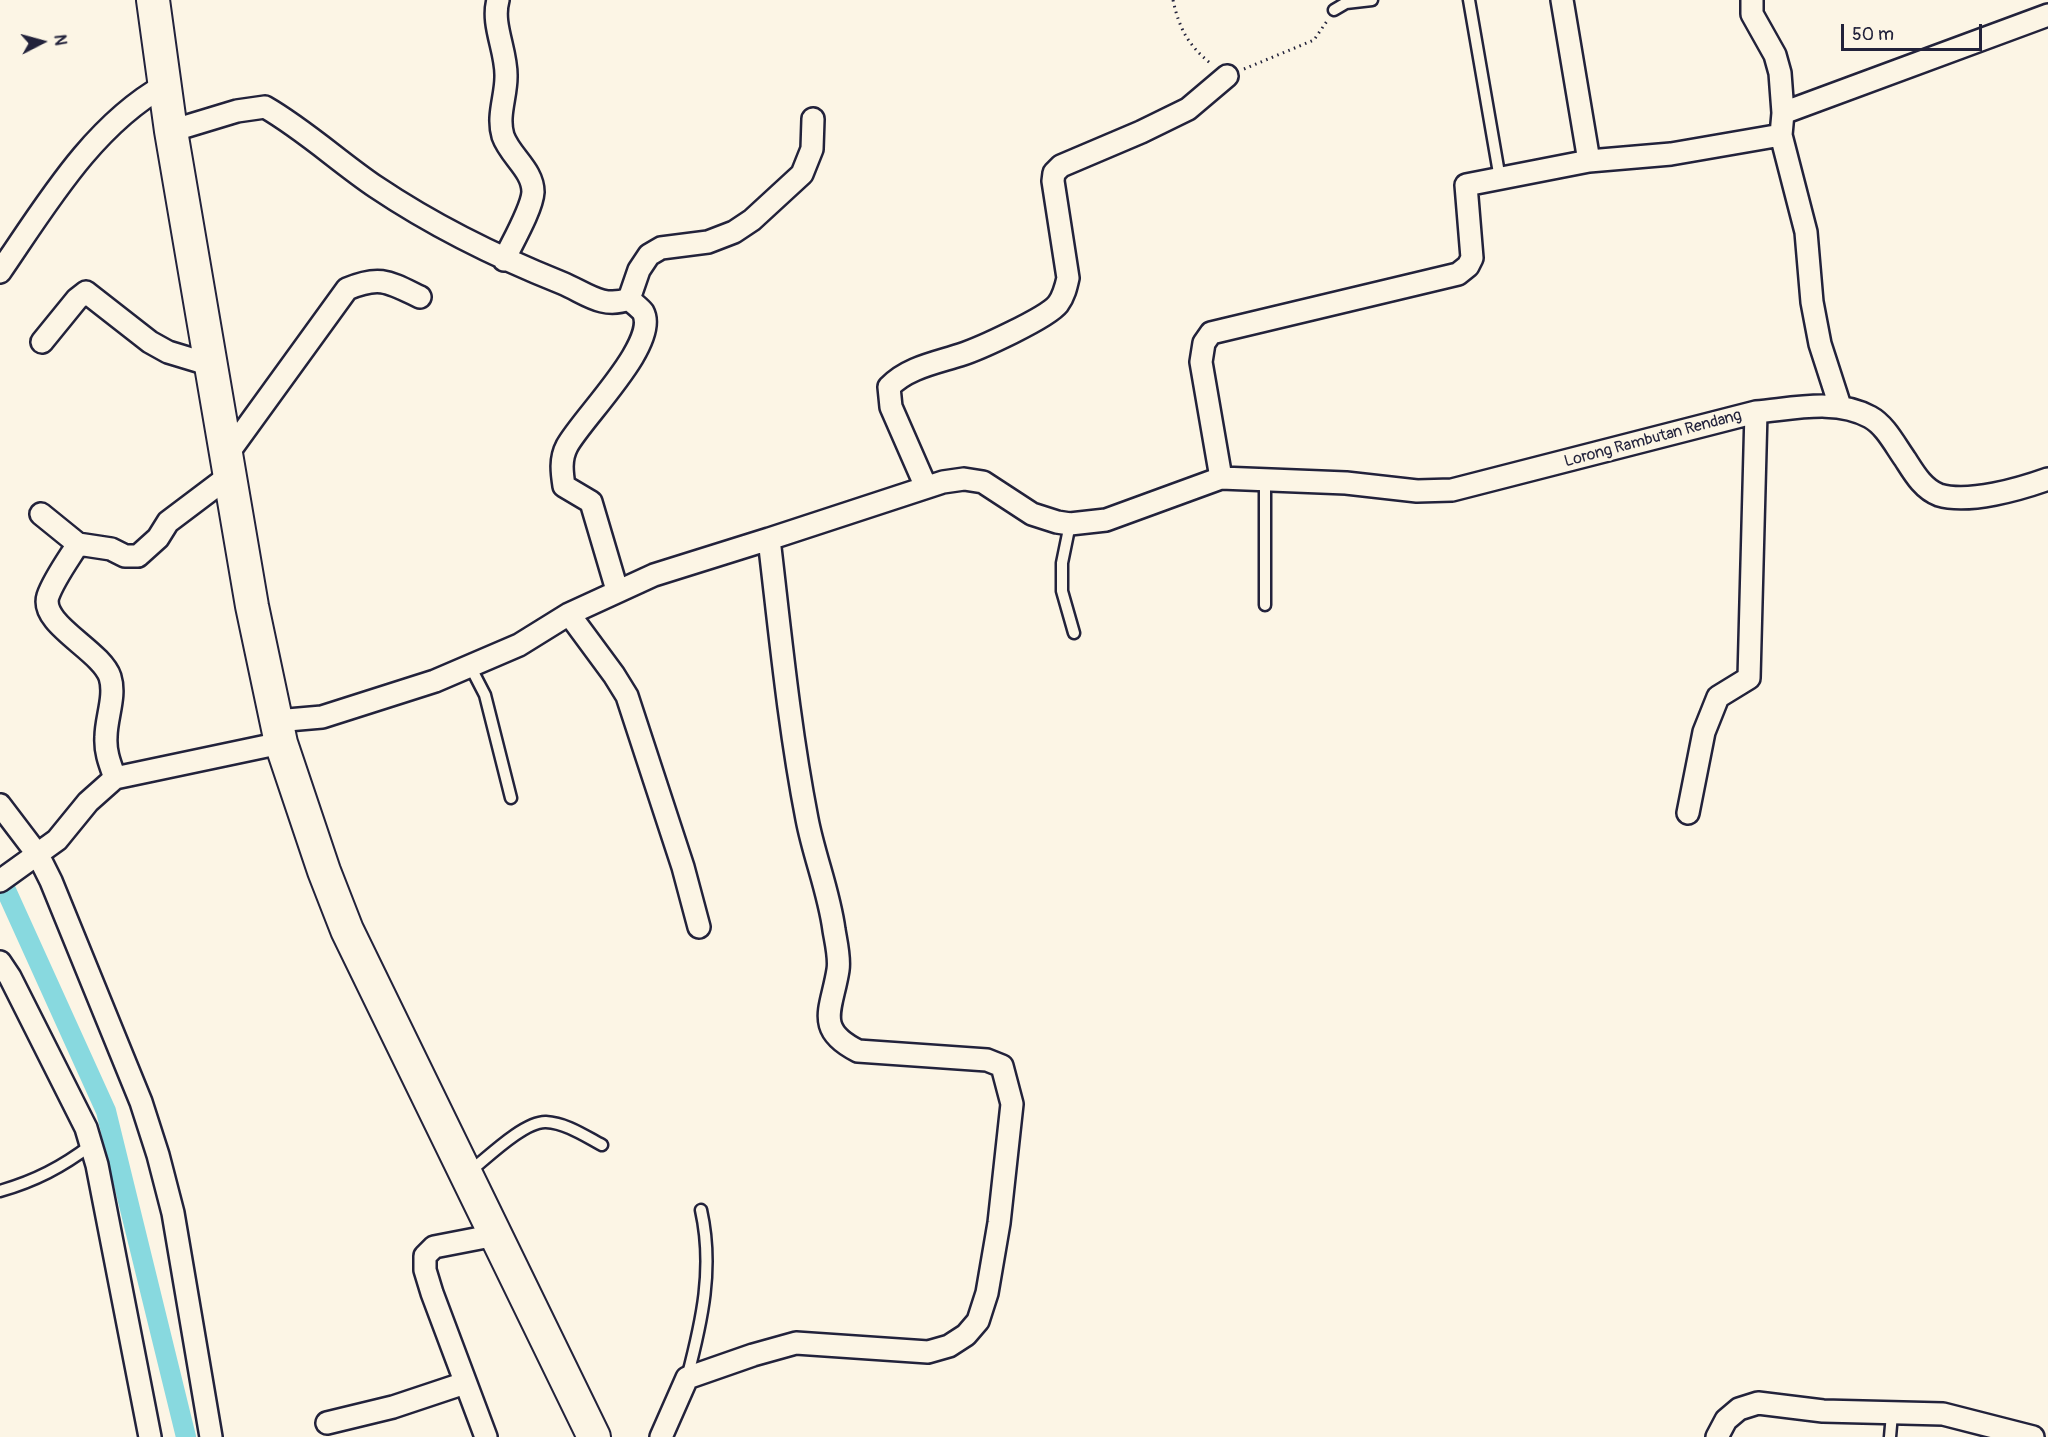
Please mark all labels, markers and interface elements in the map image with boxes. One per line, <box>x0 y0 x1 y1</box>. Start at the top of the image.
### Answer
north arrow <box>12 12 72 72</box>
scale bar <box>1844 12 1985 50</box>
text: 50 m <box>1852 23 1894 46</box>
text: N <box>49 34 70 47</box>
street label: Lorong Rambutan Rendang <box>1562 406 1744 472</box>

